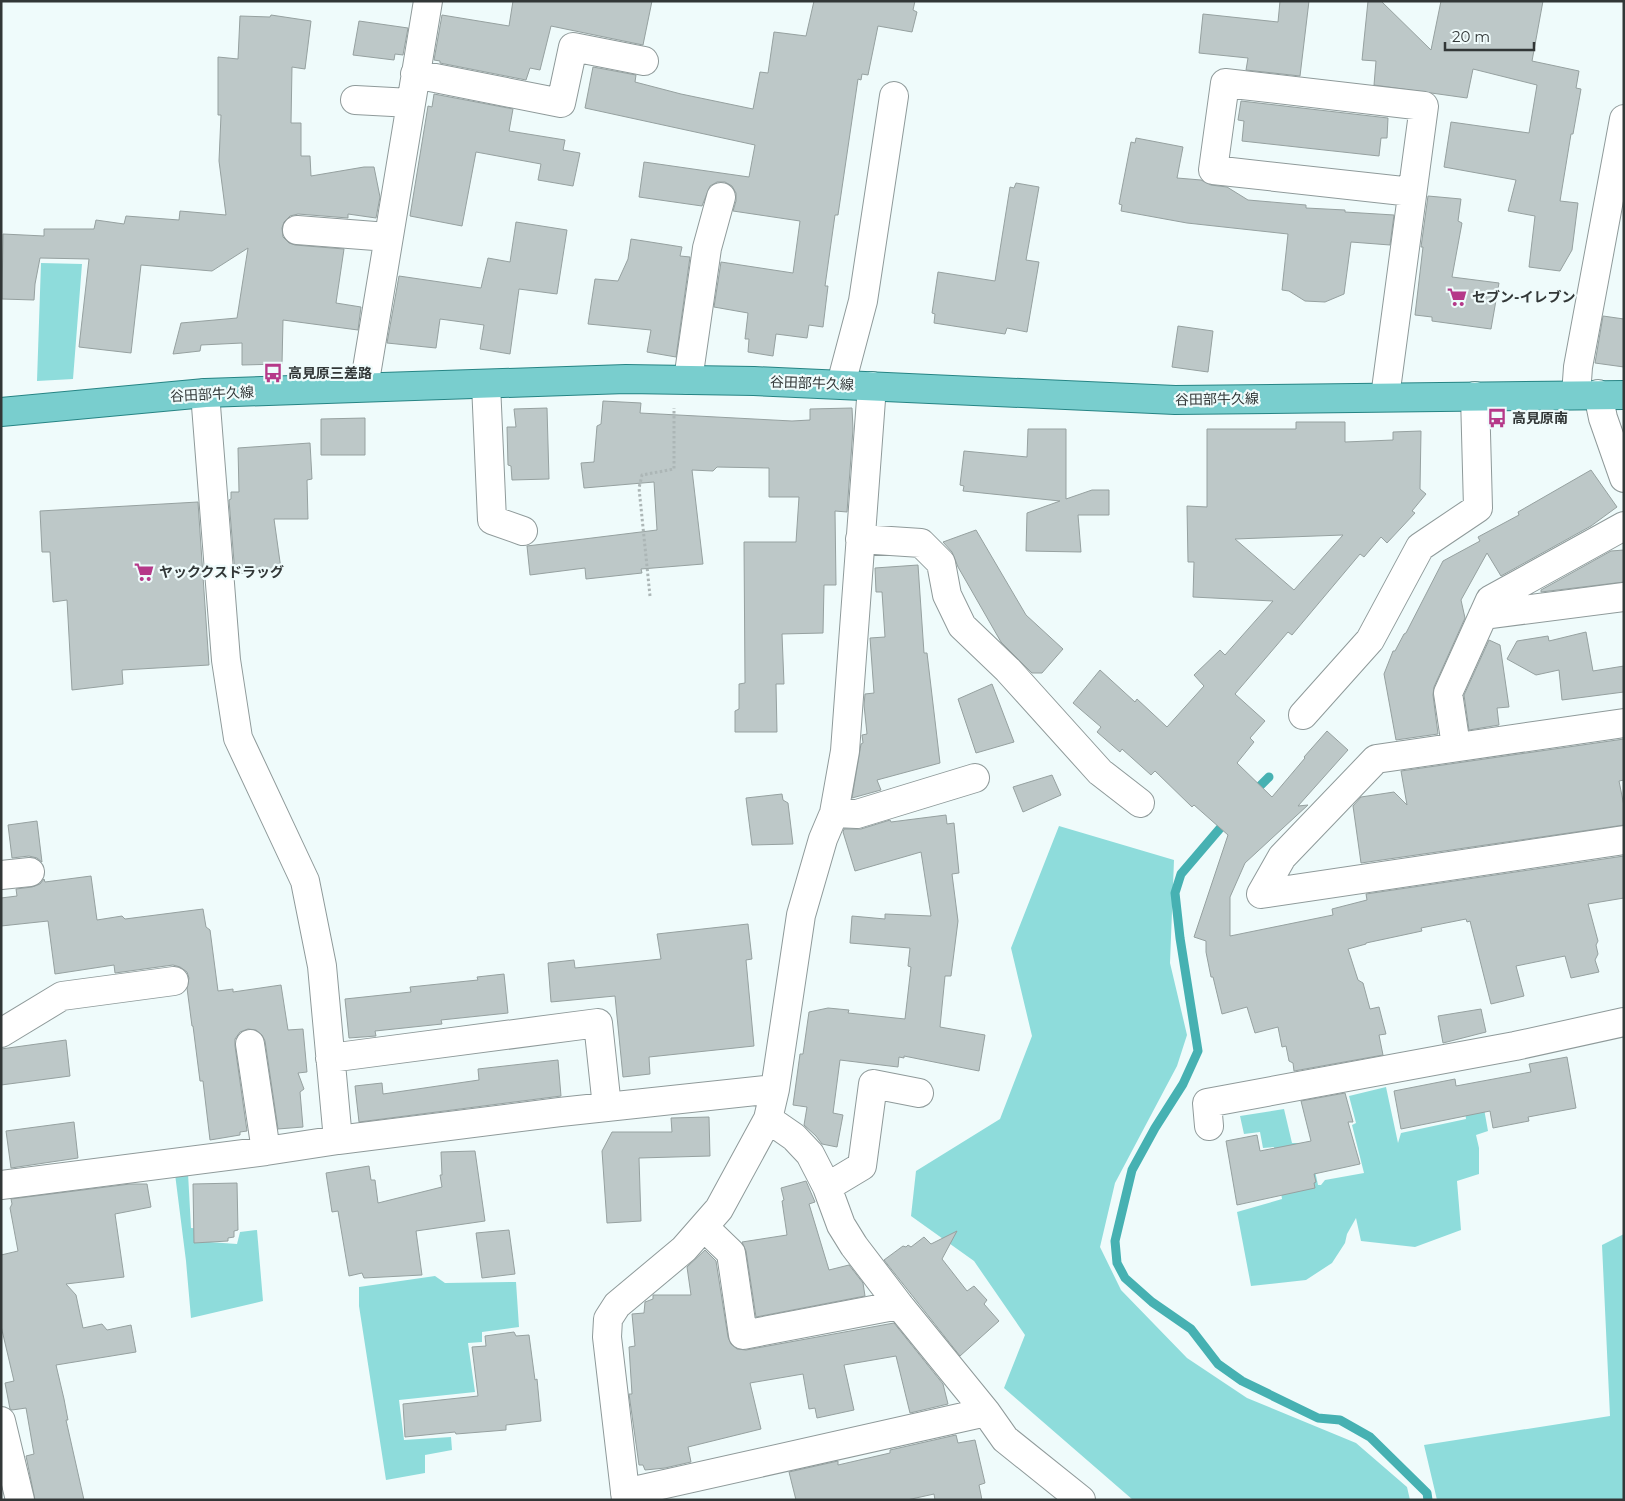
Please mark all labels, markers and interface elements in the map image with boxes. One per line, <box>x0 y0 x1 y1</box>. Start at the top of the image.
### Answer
scale bar <box>1445 20 1534 52</box>
text: 20 m <box>1452 27 1490 46</box>
supermarket icon: セブン-イレブン <box>1446 286 1468 308</box>
place label: セブン-イレブン <box>1472 288 1575 306</box>
bus stop icon: 高見原三差路 <box>262 362 284 384</box>
place label: 高見原三差路 <box>288 364 372 382</box>
street label: 谷田部牛久線 <box>770 373 854 393</box>
street label: 谷田部牛久線 <box>170 383 254 405</box>
street label: 谷田部牛久線 <box>1175 389 1259 409</box>
bus stop icon: 高見原南 <box>1486 407 1508 429</box>
place label: 高見原南 <box>1512 409 1568 427</box>
supermarket icon: ヤッククスドラッグ <box>133 561 155 583</box>
place label: ヤッククスドラッグ <box>159 563 284 581</box>

